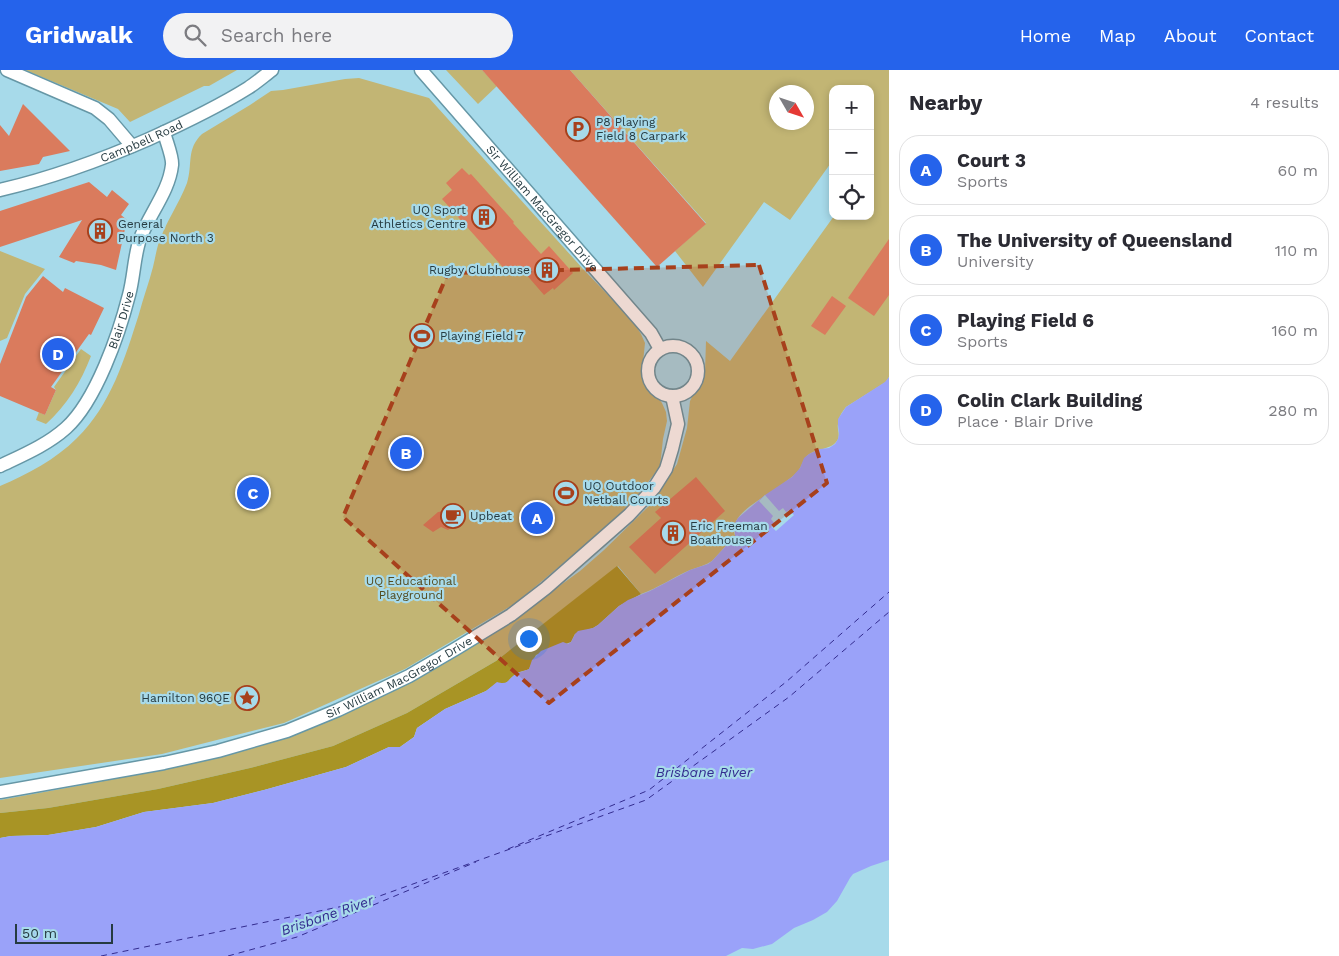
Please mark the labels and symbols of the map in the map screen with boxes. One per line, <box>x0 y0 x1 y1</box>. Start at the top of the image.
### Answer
north arrow <box>769 85 814 130</box>
place label: P8 Playing Field 8 Carpark <box>596 115 686 143</box>
parking icon: P8 Playing Field 8 Carpark <box>565 116 591 142</box>
street label: Campbell Road <box>98 117 185 165</box>
street label: Sir William MacGregor Drive <box>483 142 601 275</box>
place label: UQ Sport Athletics Centre <box>371 203 466 231</box>
building icon: UQ Sport Athletics Centre <box>471 204 497 230</box>
place label: General Purpose North 3 <box>118 217 214 245</box>
building icon: General Purpose North 3 <box>87 218 113 244</box>
building icon: Rugby Clubhouse <box>534 257 560 283</box>
place label: Rugby Clubhouse <box>429 263 530 277</box>
street label: Blair Drive <box>105 289 137 351</box>
sports icon: Playing Field 7 <box>409 323 435 349</box>
place label: Playing Field 7 <box>440 329 524 343</box>
pin: D <box>42 335 74 373</box>
pin: B <box>390 434 422 472</box>
pin: C <box>237 474 269 512</box>
place label: UQ Outdoor Netball Courts <box>584 479 669 507</box>
sports icon: UQ Outdoor Netball Courts <box>553 480 579 506</box>
pin: A <box>521 499 553 537</box>
cafe icon: Upbeat <box>440 503 466 529</box>
place label: Upbeat <box>470 509 512 523</box>
place label: Eric Freeman Boathouse <box>690 519 768 547</box>
building icon: Eric Freeman Boathouse <box>660 520 686 546</box>
park label: UQ Educational Playground <box>366 574 457 602</box>
your location <box>516 626 542 652</box>
street label: Sir William MacGregor Drive <box>324 633 475 721</box>
place icon: Hamilton 96QE <box>234 685 260 711</box>
place label: Hamilton 96QE <box>141 691 230 705</box>
water label: Brisbane River <box>656 764 753 780</box>
water label: Brisbane River <box>279 892 376 938</box>
scale bar <box>15 921 112 944</box>

